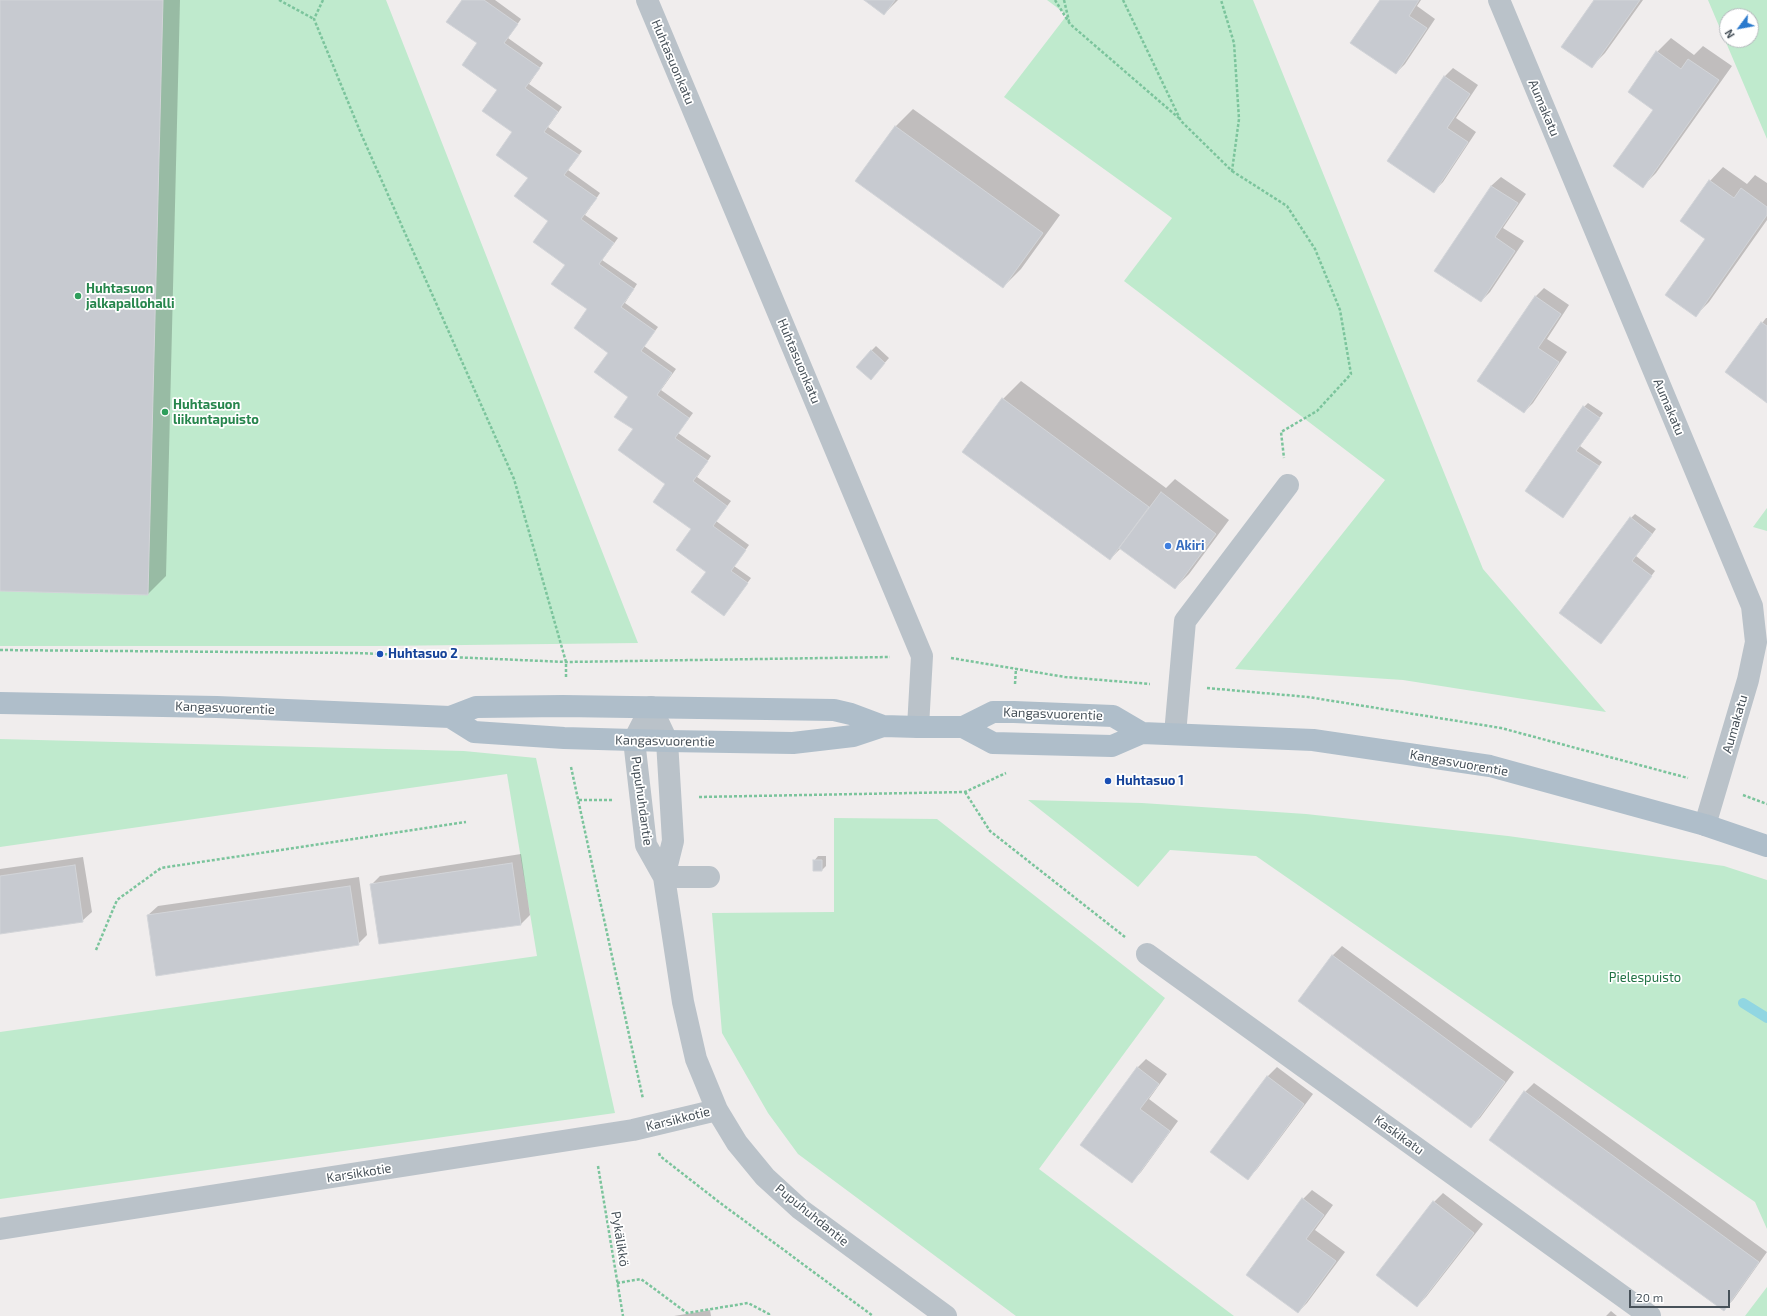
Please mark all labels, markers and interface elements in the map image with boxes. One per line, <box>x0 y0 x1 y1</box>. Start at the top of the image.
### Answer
north arrow <box>1719 8 1759 48</box>
street label: Huhtasuonkatu <box>648 17 698 107</box>
text: N <box>1722 27 1737 41</box>
street label: Aumakatu <box>1525 77 1563 139</box>
place label: Huhtasuon jalkapallohalli <box>86 281 175 312</box>
marker: Huhtasuon jalkapallohalli <box>73 291 83 301</box>
street label: Huhtasuonkatu <box>774 316 824 406</box>
street label: Aumakatu <box>1650 376 1688 438</box>
place label: Huhtasuon liikuntapuisto <box>173 397 259 428</box>
marker: Huhtasuon liikuntapuisto <box>160 407 170 417</box>
place label: Akiri <box>1176 538 1204 554</box>
marker: Akiri <box>1163 541 1173 551</box>
place label: Huhtasuo 2 <box>388 646 458 662</box>
marker: Huhtasuo 2 <box>375 649 385 659</box>
street label: Aumakatu <box>1719 693 1751 755</box>
street label: Kangasvuorentie <box>175 698 275 718</box>
street label: Kangasvuorentie <box>1003 704 1103 724</box>
street label: Kangasvuorentie <box>615 732 715 750</box>
street label: Kangasvuorentie <box>1409 747 1509 779</box>
street label: Pupuhuhdantie <box>628 755 656 847</box>
place label: Huhtasuo 1 <box>1116 773 1184 789</box>
marker: Huhtasuo 1 <box>1103 776 1113 786</box>
park label: Pielespuisto <box>1609 970 1681 986</box>
street label: Karsikkotie <box>644 1104 712 1134</box>
street label: Kaskikatu <box>1371 1112 1427 1158</box>
street label: Karsikkotie <box>325 1160 393 1186</box>
street label: Pupuhuhdantie <box>772 1181 852 1249</box>
street label: Pykälikkö <box>608 1210 632 1268</box>
scale bar <box>1631 1282 1732 1308</box>
text: 20 m <box>1636 1290 1663 1304</box>

